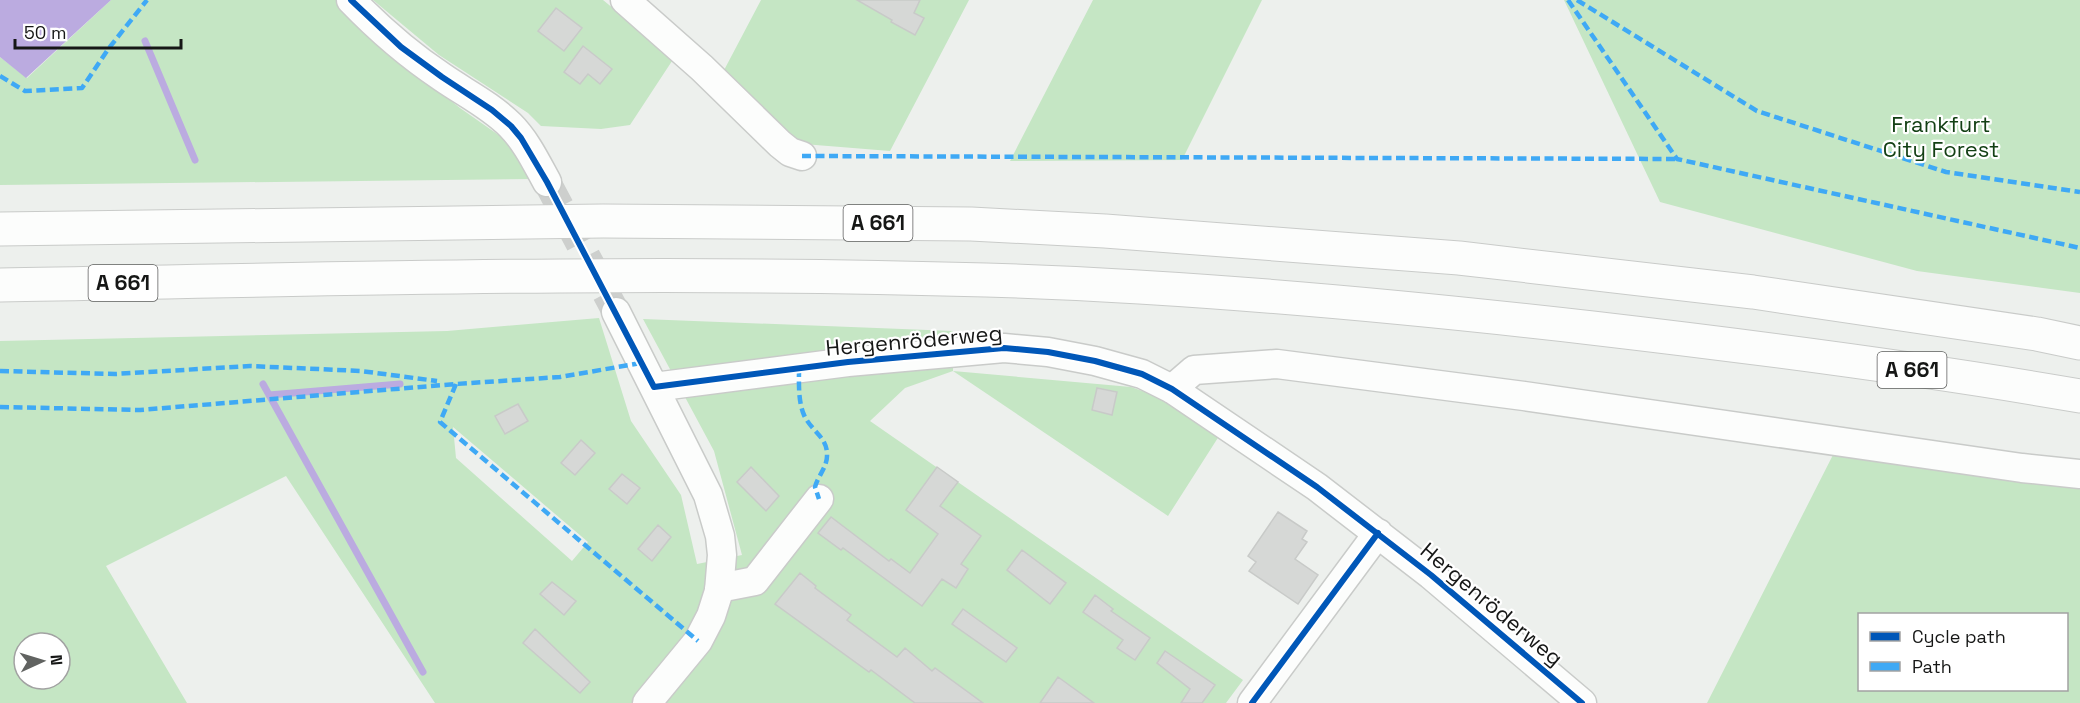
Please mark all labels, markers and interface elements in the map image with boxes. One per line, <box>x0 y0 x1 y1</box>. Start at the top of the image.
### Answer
scale bar <box>15 12 182 50</box>
text: 50 m <box>24 21 66 44</box>
park label: Frankfurt City Forest <box>1883 110 1999 163</box>
road number: A 661 <box>844 205 912 241</box>
road number: A 661 <box>88 265 158 301</box>
street label: Hergenröderweg <box>824 318 1004 362</box>
road number: A 661 <box>1878 352 1946 388</box>
street label: Hergenröderweg <box>1415 536 1569 672</box>
legend <box>1858 613 2068 691</box>
text: Cycle path <box>1912 625 2006 648</box>
north arrow <box>12 631 72 691</box>
text: N <box>46 654 67 666</box>
text: Path <box>1912 655 1952 678</box>

